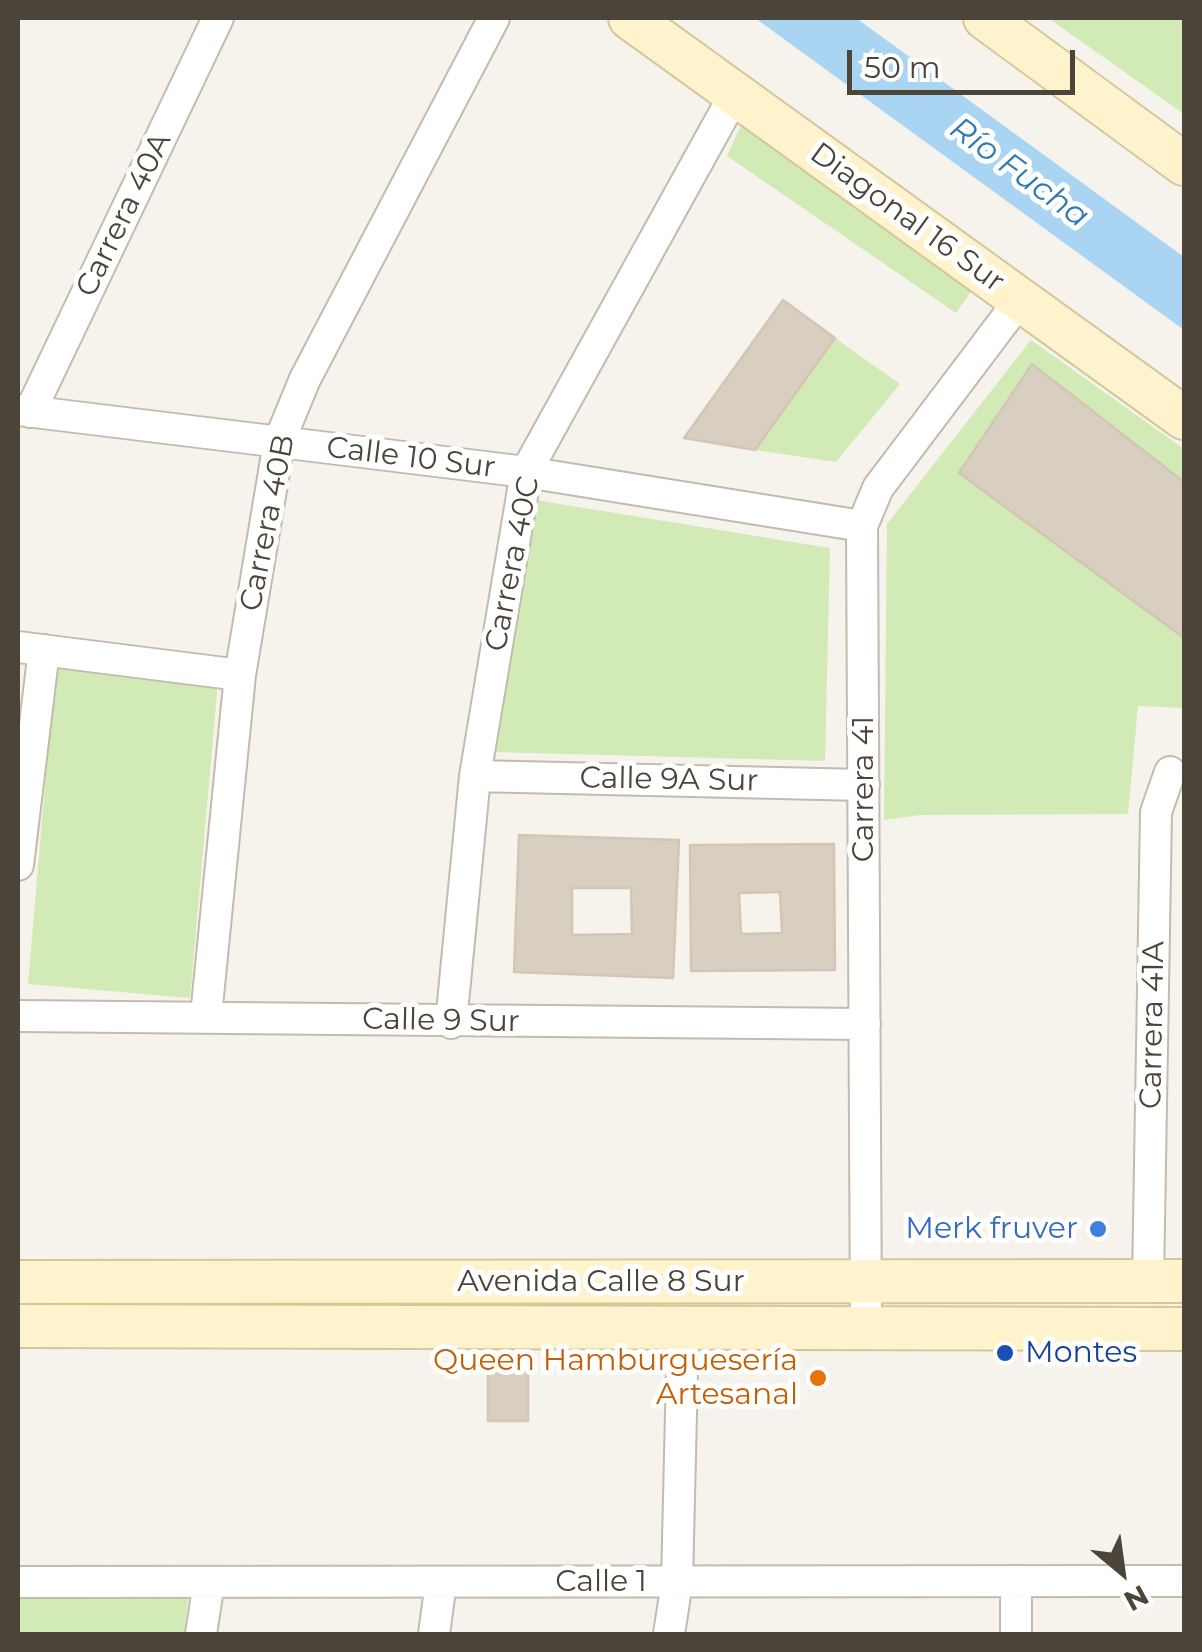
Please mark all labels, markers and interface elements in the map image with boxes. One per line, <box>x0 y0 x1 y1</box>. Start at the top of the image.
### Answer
scale bar <box>852 30 1080 92</box>
text: 50 m <box>864 49 941 86</box>
water label: Río Fucha <box>942 110 1096 236</box>
street label: Carrera 40A <box>69 127 179 303</box>
street label: Diagonal 16 Sur <box>803 135 1011 301</box>
street label: Calle 10 Sur <box>324 430 498 486</box>
street label: Carrera 40B <box>233 432 303 614</box>
street label: Carrera 40C <box>478 473 548 655</box>
street label: Carrera 41 <box>846 716 882 862</box>
street label: Calle 9A Sur <box>579 760 759 800</box>
street label: Carrera 41A <box>1134 941 1172 1109</box>
street label: Calle 9 Sur <box>362 1002 520 1040</box>
place label: Merk fruver <box>905 1211 1078 1247</box>
marker: Merk fruver <box>1087 1218 1109 1240</box>
street label: Avenida Calle 8 Sur <box>457 1264 745 1300</box>
place label: Montes <box>1025 1335 1137 1371</box>
marker: Montes <box>994 1342 1016 1364</box>
place label: Queen Hamburguesería Artesanal <box>433 1343 798 1414</box>
marker: Queen Hamburguesería Artesanal <box>807 1367 829 1389</box>
north arrow <box>1072 1522 1172 1622</box>
street label: Calle 1 <box>555 1564 647 1600</box>
text: N <box>1118 1578 1155 1619</box>

